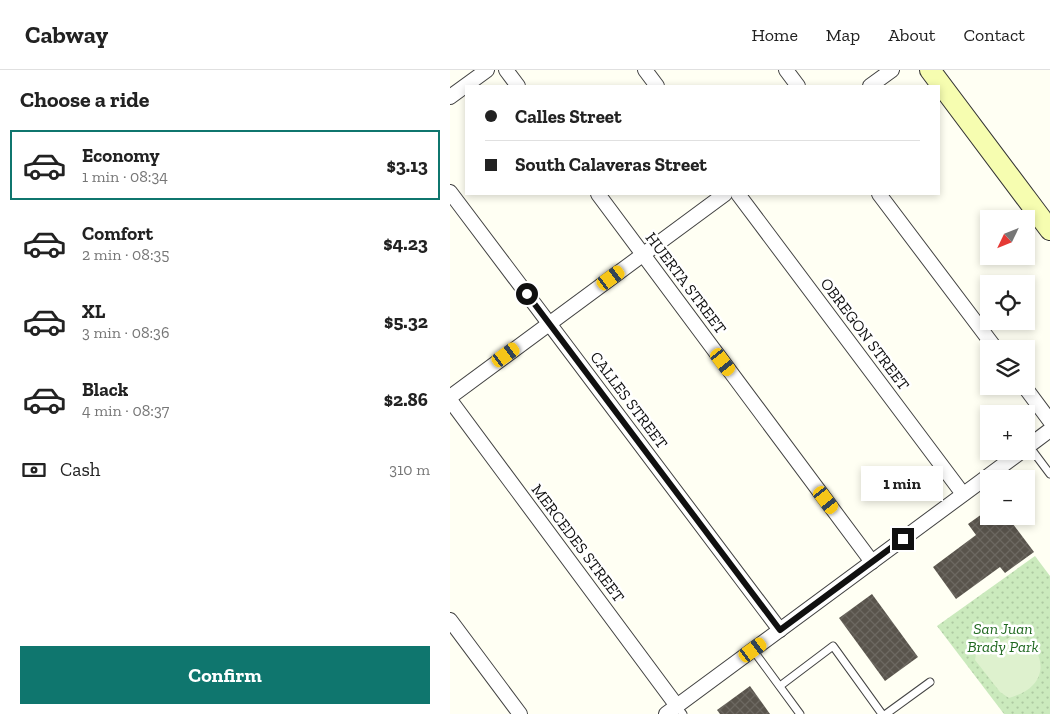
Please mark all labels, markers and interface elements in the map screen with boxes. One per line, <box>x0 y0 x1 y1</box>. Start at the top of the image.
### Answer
text: Cabway <box>25 20 108 49</box>
text: Home <box>751 24 798 46</box>
text: Map <box>826 24 860 46</box>
text: About <box>888 24 935 46</box>
text: Contact <box>963 24 1025 46</box>
text: Choose a ride <box>20 86 150 113</box>
text: Calles Street <box>515 105 622 128</box>
icon: car <box>22 143 67 188</box>
text: Economy <box>82 144 160 167</box>
text: South Calaveras Street <box>515 153 707 176</box>
text: $3.13 <box>386 154 428 177</box>
text: 1 min · 08:34 <box>82 167 168 186</box>
north arrow <box>980 210 1035 265</box>
map controls <box>980 210 1035 525</box>
icon: car <box>22 221 67 266</box>
text: Comfort <box>82 222 153 245</box>
street label: HUERTA STREET <box>642 228 730 338</box>
text: $4.23 <box>383 232 428 255</box>
text: 2 min · 08:35 <box>82 245 170 264</box>
car <box>594 263 627 293</box>
street label: OBREGON STREET <box>817 274 913 394</box>
button: locate <box>980 275 1035 330</box>
route start <box>516 283 538 305</box>
icon: car <box>22 299 67 344</box>
text: XL <box>82 300 105 323</box>
text: $5.32 <box>384 310 428 333</box>
text: 3 min · 08:36 <box>82 323 169 342</box>
car <box>489 340 522 370</box>
button: layers <box>980 340 1035 395</box>
car <box>707 346 738 378</box>
street label: CALLES STREET <box>586 348 672 452</box>
icon: car <box>22 377 67 422</box>
text: Black <box>82 378 128 401</box>
text: $2.86 <box>384 388 428 411</box>
text: 4 min · 08:37 <box>82 401 169 420</box>
button: + <box>980 405 1035 460</box>
icon: cash <box>20 456 48 484</box>
text: Cash <box>60 458 100 481</box>
text: 310 m <box>389 460 430 479</box>
callout: 1 min <box>862 466 944 502</box>
button: − <box>980 470 1035 525</box>
text: 1 min <box>883 474 921 493</box>
street label: MERCEDES STREET <box>527 480 629 606</box>
car <box>810 484 841 516</box>
route end <box>892 528 914 550</box>
park label: San Juan Brady Park <box>967 619 1039 656</box>
car <box>736 635 769 665</box>
button: Confirm <box>20 646 430 704</box>

